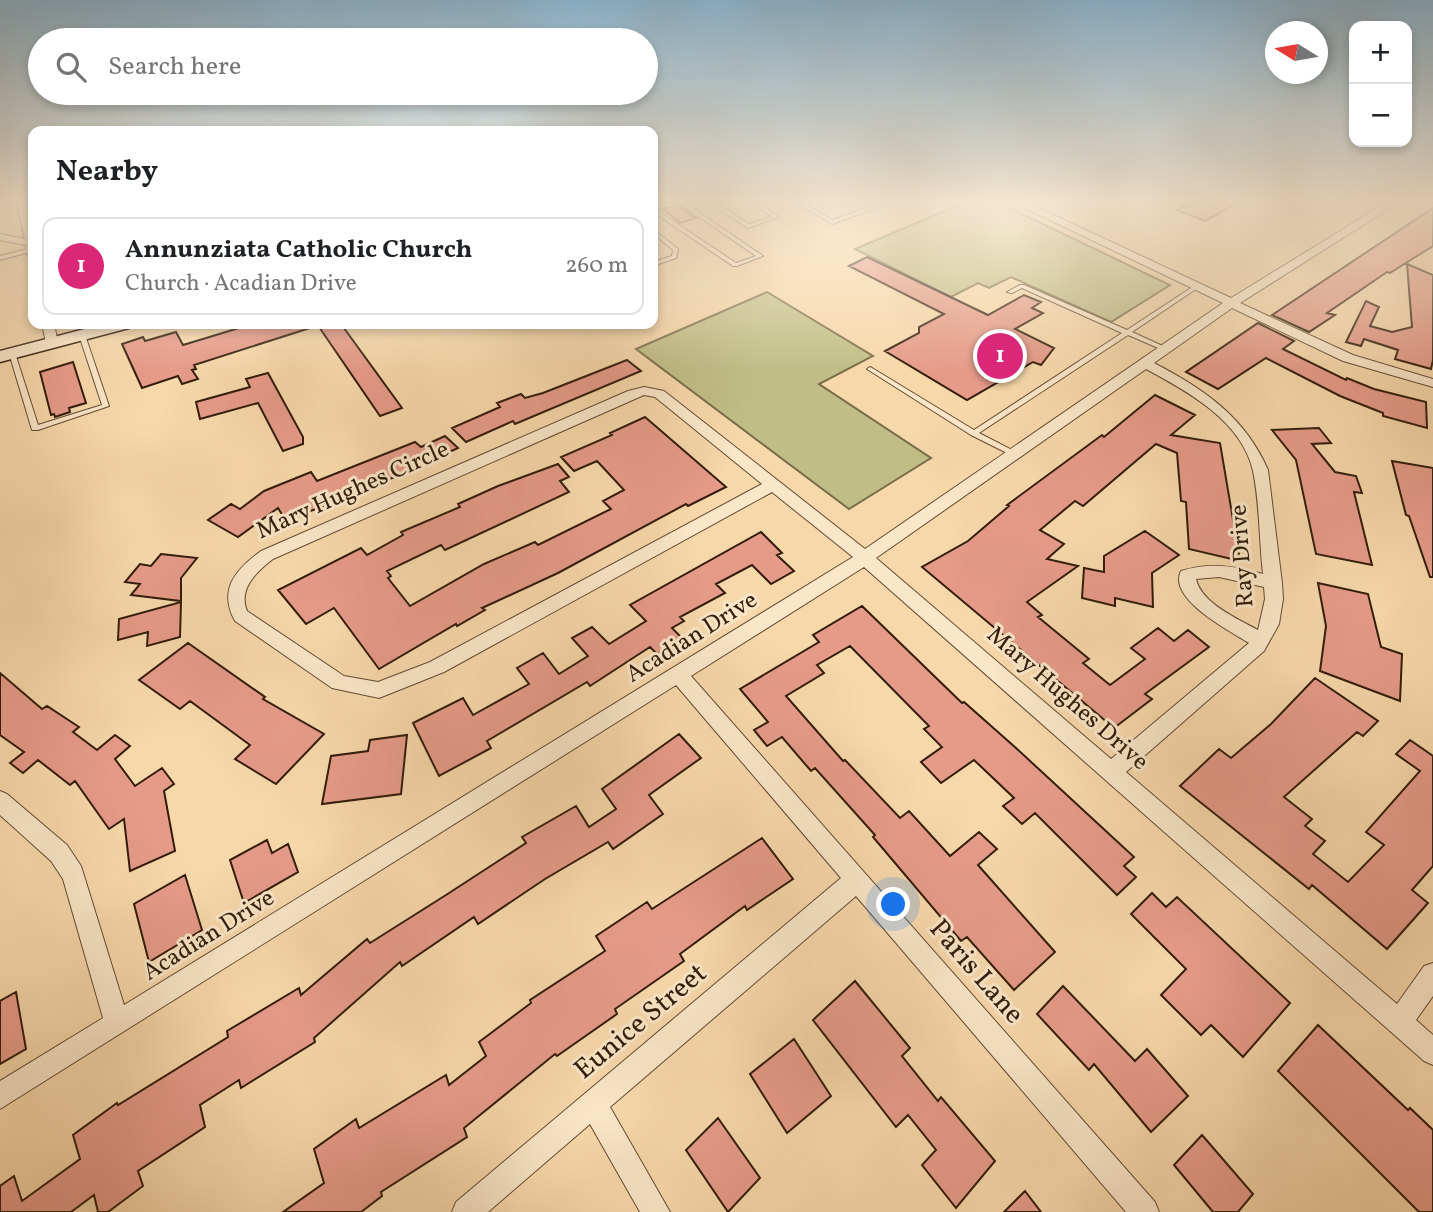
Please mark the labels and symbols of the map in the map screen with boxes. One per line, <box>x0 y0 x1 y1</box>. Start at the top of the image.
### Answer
north arrow <box>1265 21 1328 84</box>
pin: 1 <box>977 330 1023 382</box>
street label: Mary Hughes Circle <box>251 433 455 549</box>
street label: Ray Drive <box>1222 503 1264 609</box>
street label: Acadian Drive <box>620 584 764 692</box>
street label: Mary Hughes Drive <box>979 619 1155 779</box>
street label: Acadian Drive <box>137 882 281 990</box>
your location <box>876 887 910 921</box>
street label: Paris Lane <box>919 911 1033 1033</box>
street label: Eunice Street <box>566 955 716 1089</box>

